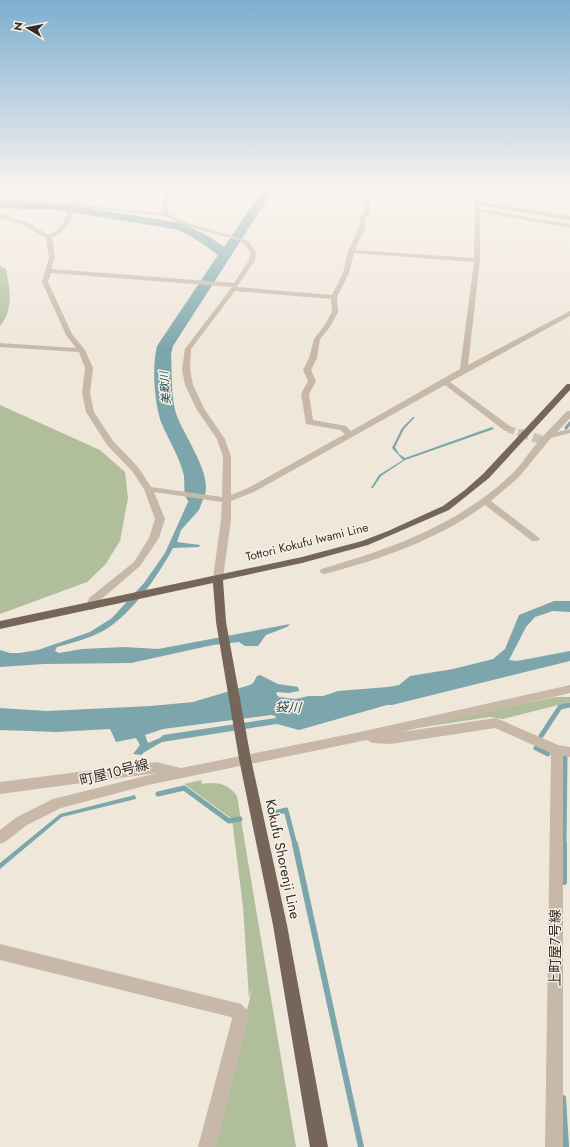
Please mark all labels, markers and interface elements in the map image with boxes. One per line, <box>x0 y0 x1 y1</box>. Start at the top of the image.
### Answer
north arrow <box>8 8 48 48</box>
text: N <box>10 21 27 32</box>
water label: 美歎川 <box>156 370 174 405</box>
street label: Tottori Kokufu Iwami Line <box>244 518 370 566</box>
water label: 袋川 <box>275 697 303 717</box>
street label: 町屋10号線 <box>77 754 151 790</box>
street label: Kokufu Shorenji Line <box>261 797 305 921</box>
street label: 上町屋7号線 <box>545 909 565 987</box>

